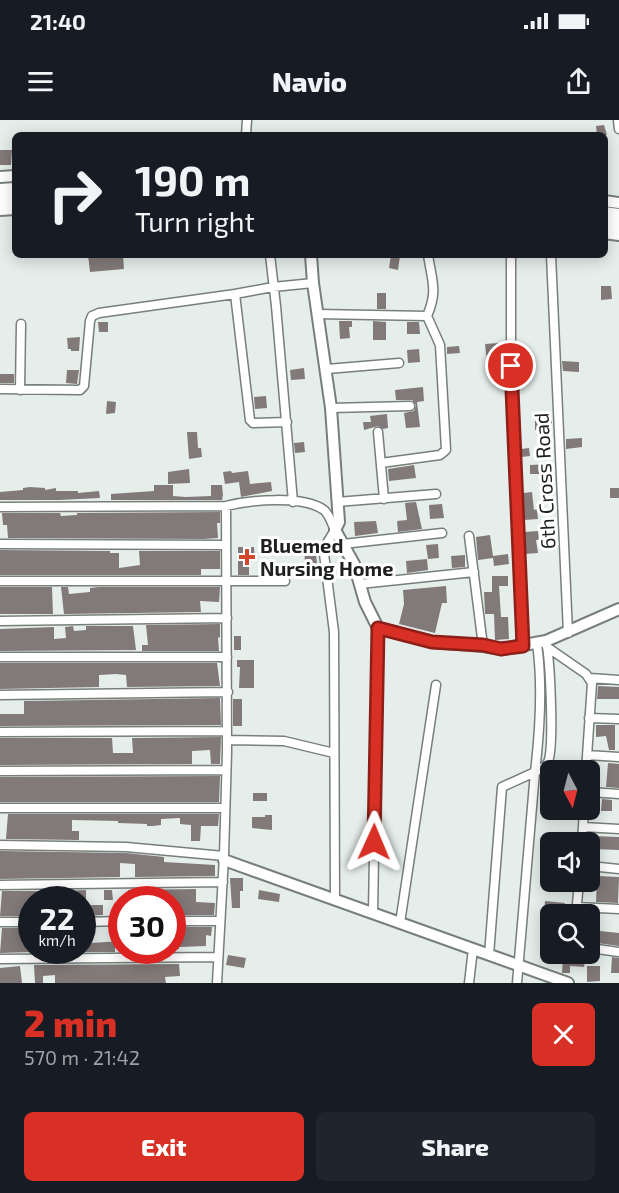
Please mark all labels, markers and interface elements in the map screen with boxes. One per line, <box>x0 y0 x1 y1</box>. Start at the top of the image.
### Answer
text: 21:40 <box>30 8 86 34</box>
icon: menu <box>24 65 57 98</box>
text: Navio <box>272 65 347 97</box>
icon: share <box>562 65 595 98</box>
text: 190 m <box>135 154 251 204</box>
icon: right <box>36 156 114 234</box>
text: Turn right <box>135 205 255 237</box>
pin <box>485 340 536 391</box>
icon: arrive <box>494 349 527 382</box>
street label: 6th Cross Road <box>528 412 560 550</box>
place label: Bluemed Nursing Home <box>260 533 393 580</box>
marker: Bluemed Nursing Home <box>238 548 256 566</box>
north arrow <box>540 760 600 820</box>
map controls <box>540 760 600 964</box>
position arrow <box>342 810 406 874</box>
button: sound <box>540 832 600 892</box>
speed limit sign: 30 <box>108 886 186 964</box>
text: 22 <box>40 900 74 936</box>
button: search <box>540 904 600 964</box>
text: km/h <box>38 931 76 949</box>
text: 2 min <box>24 1001 117 1044</box>
button: close <box>532 1003 595 1066</box>
text: 570 m · 21:42 <box>24 1045 140 1069</box>
button: Exit <box>24 1112 304 1181</box>
button: Share <box>316 1112 595 1181</box>

